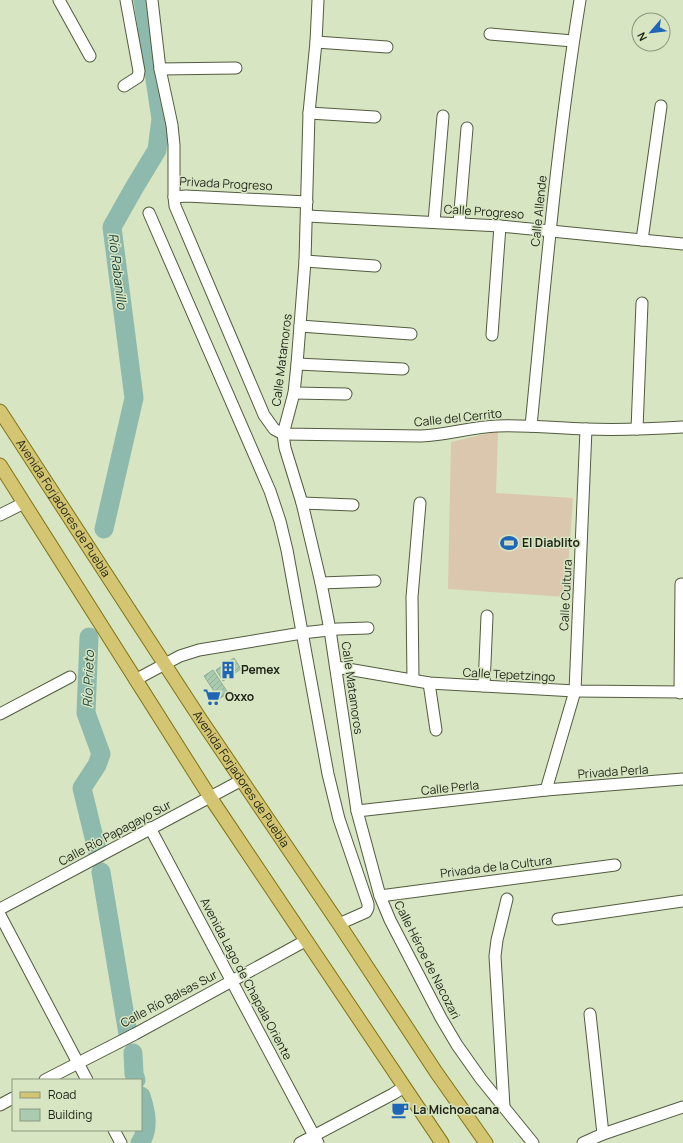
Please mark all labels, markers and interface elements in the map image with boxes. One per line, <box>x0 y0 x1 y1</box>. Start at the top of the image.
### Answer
north arrow <box>631 12 671 52</box>
text: N <box>633 30 650 44</box>
street label: Privada Progreso <box>179 173 273 194</box>
street label: Calle Allende <box>526 174 551 247</box>
street label: Calle Progreso <box>443 200 525 223</box>
water label: Río Rabanillo <box>104 232 132 311</box>
street label: Calle Matamoros <box>267 313 296 407</box>
street label: Calle del Cerrito <box>413 404 503 431</box>
street label: Avenida Forjadores de Puebla <box>12 436 115 580</box>
sports icon: El Diablito <box>499 533 519 553</box>
place label: El Diablito <box>522 534 580 551</box>
street label: Calle Cultura <box>555 559 576 631</box>
street label: Calle Matamoros <box>338 641 367 735</box>
water label: Río Prieto <box>78 649 98 708</box>
building icon: Pemex <box>218 660 238 680</box>
place label: Pemex <box>241 661 280 678</box>
street label: Calle Tepetzingo <box>462 664 556 685</box>
supermarket icon: Oxxo <box>202 687 222 707</box>
place label: Oxxo <box>225 688 254 705</box>
street label: Avenida Forjadores de Puebla <box>189 707 294 851</box>
street label: Privada Perla <box>577 761 649 782</box>
street label: Calle Perla <box>420 776 480 799</box>
street label: Calle Río Papagayo Sur <box>55 795 175 870</box>
street label: Privada de la Cultura <box>439 851 553 882</box>
street label: Avenida Lago de Chapala Oriente <box>196 895 296 1063</box>
street label: Calle Héroe de Nacozari <box>390 898 465 1022</box>
street label: Calle Río Balsas Sur <box>117 966 221 1031</box>
legend <box>12 1079 142 1131</box>
text: Road <box>48 1086 76 1103</box>
cafe icon: La Michoacana <box>390 1100 410 1120</box>
place label: La Michoacana <box>413 1101 499 1118</box>
text: Building <box>48 1106 92 1123</box>

